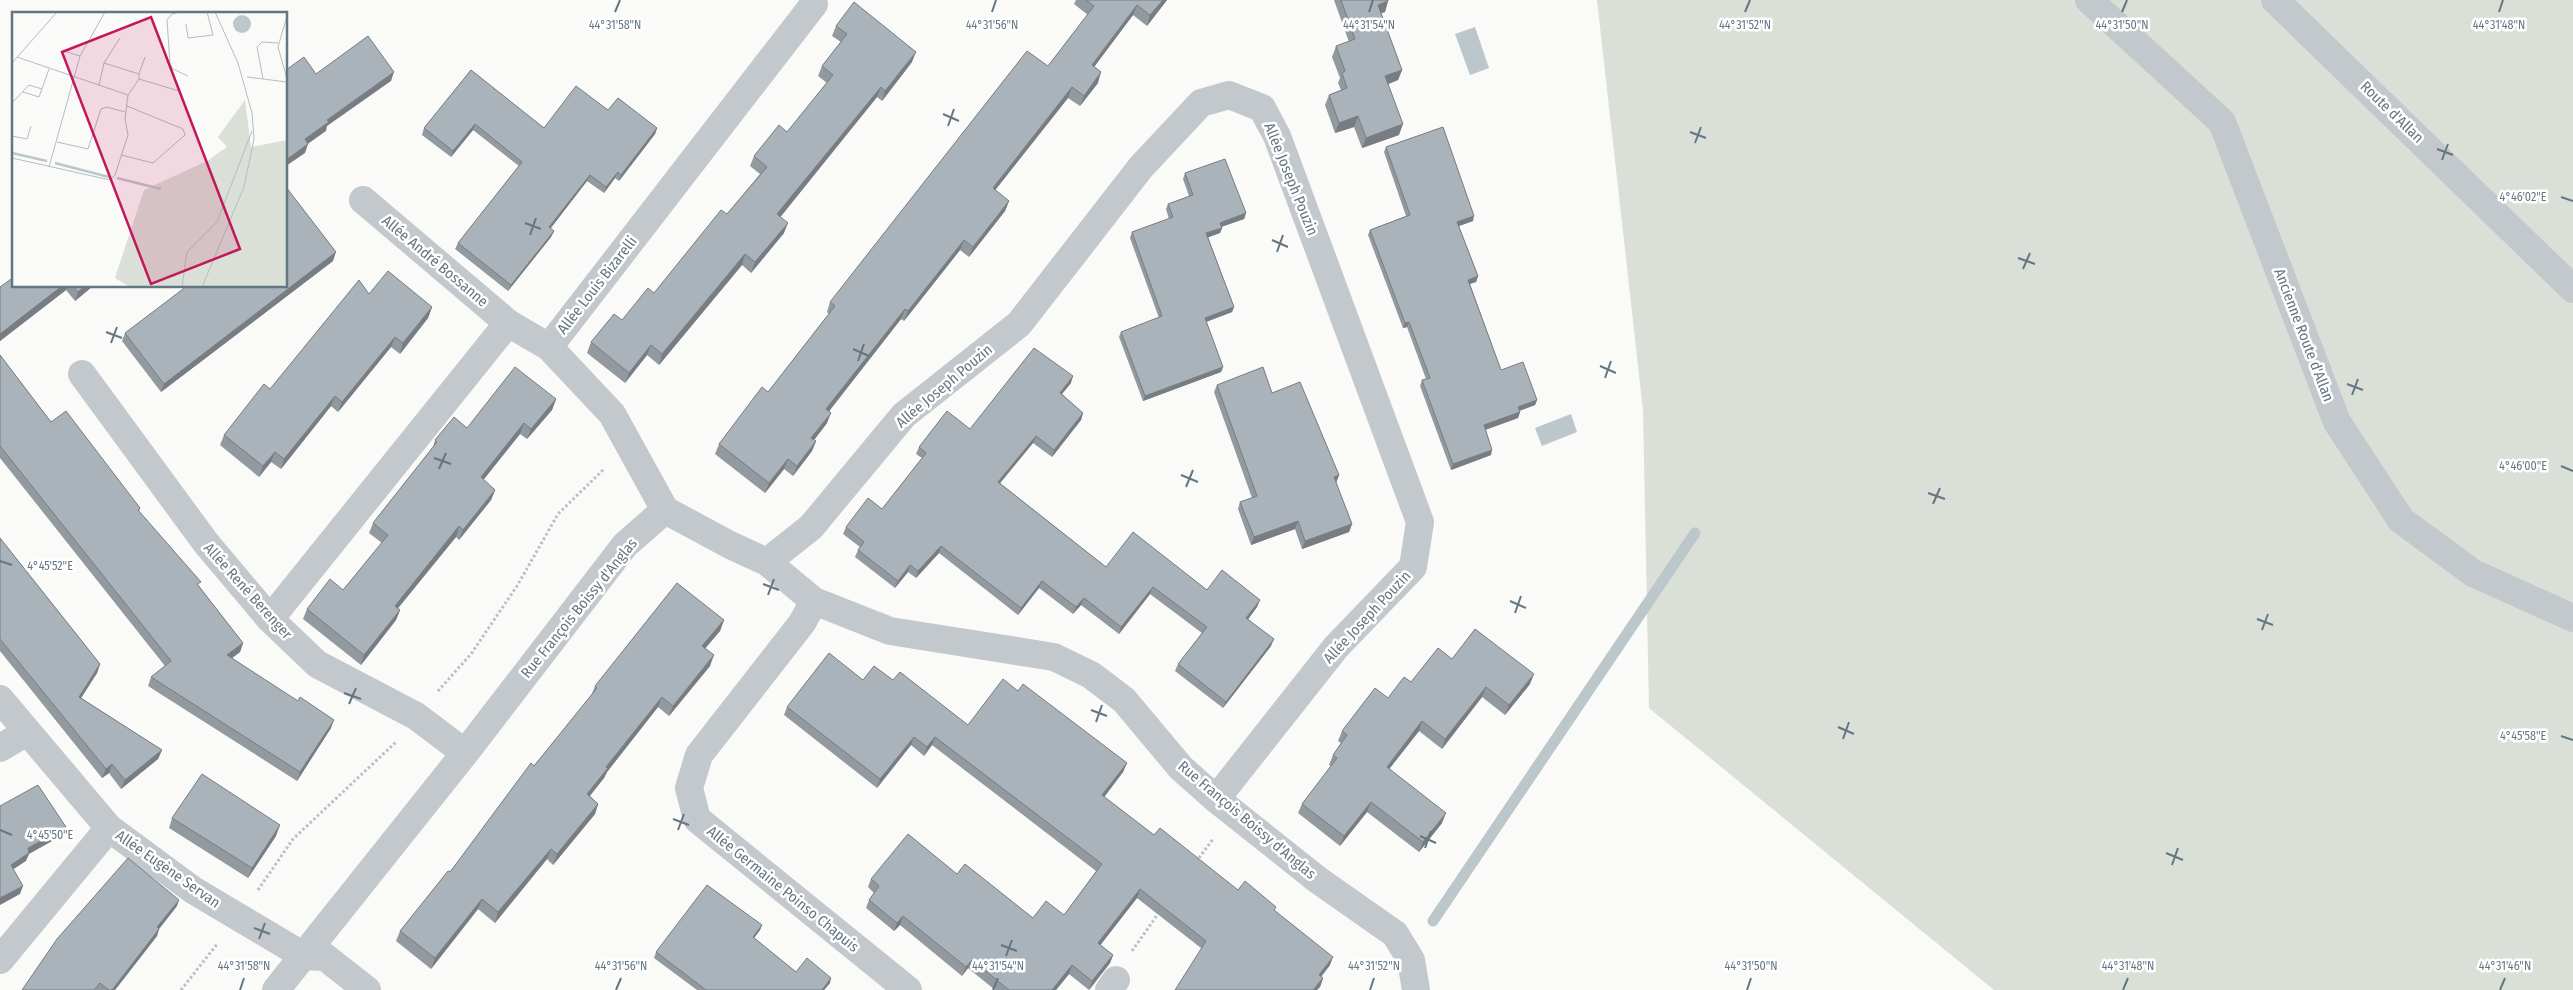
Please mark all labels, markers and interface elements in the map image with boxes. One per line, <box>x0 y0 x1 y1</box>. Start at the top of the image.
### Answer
inset map <box>12 12 288 288</box>
text: 44°31'58"N <box>589 18 641 32</box>
text: 44°31'56"N <box>966 18 1018 32</box>
text: 44°31'54"N <box>1343 18 1395 32</box>
text: 44°31'52"N <box>1719 18 1771 32</box>
text: 44°31'50"N <box>2096 18 2148 32</box>
text: 44°31'48"N <box>2473 18 2525 32</box>
street label: Route d'Allan <box>2357 77 2427 147</box>
street label: Allée Joseph Pouzin <box>1260 120 1322 238</box>
text: 4°46'02"E <box>2500 190 2547 204</box>
street label: Allée André Bossanne <box>378 211 492 311</box>
street label: Allée Louis Bizarelli <box>553 233 641 337</box>
street label: Ancienne Route d'Allan <box>2270 266 2338 404</box>
street label: Allée Joseph Pouzin <box>892 341 996 431</box>
text: 4°46'00"E <box>2499 459 2547 473</box>
street label: Rue François Boissy d'Anglas <box>517 535 641 681</box>
street label: Allée René Berenger <box>200 539 297 643</box>
text: 4°45'52"E <box>27 559 73 573</box>
street label: Allée Joseph Pouzin <box>1319 567 1415 667</box>
text: 4°45'58"E <box>2500 729 2546 743</box>
street label: Rue François Boissy d'Anglas <box>1174 757 1320 883</box>
street label: Allée Germaine Poinso Chapuis <box>703 822 863 956</box>
street label: Allée Eugène Servan <box>112 826 224 912</box>
text: 4°45'50"E <box>27 828 74 842</box>
text: 44°31'58"N <box>218 959 270 973</box>
text: 44°31'56"N <box>595 959 647 973</box>
text: 44°31'54"N <box>972 959 1024 973</box>
text: 44°31'52"N <box>1348 959 1400 973</box>
text: 44°31'50"N <box>1725 959 1777 973</box>
text: 44°31'48"N <box>2102 959 2154 973</box>
text: 44°31'46"N <box>2479 959 2531 973</box>

